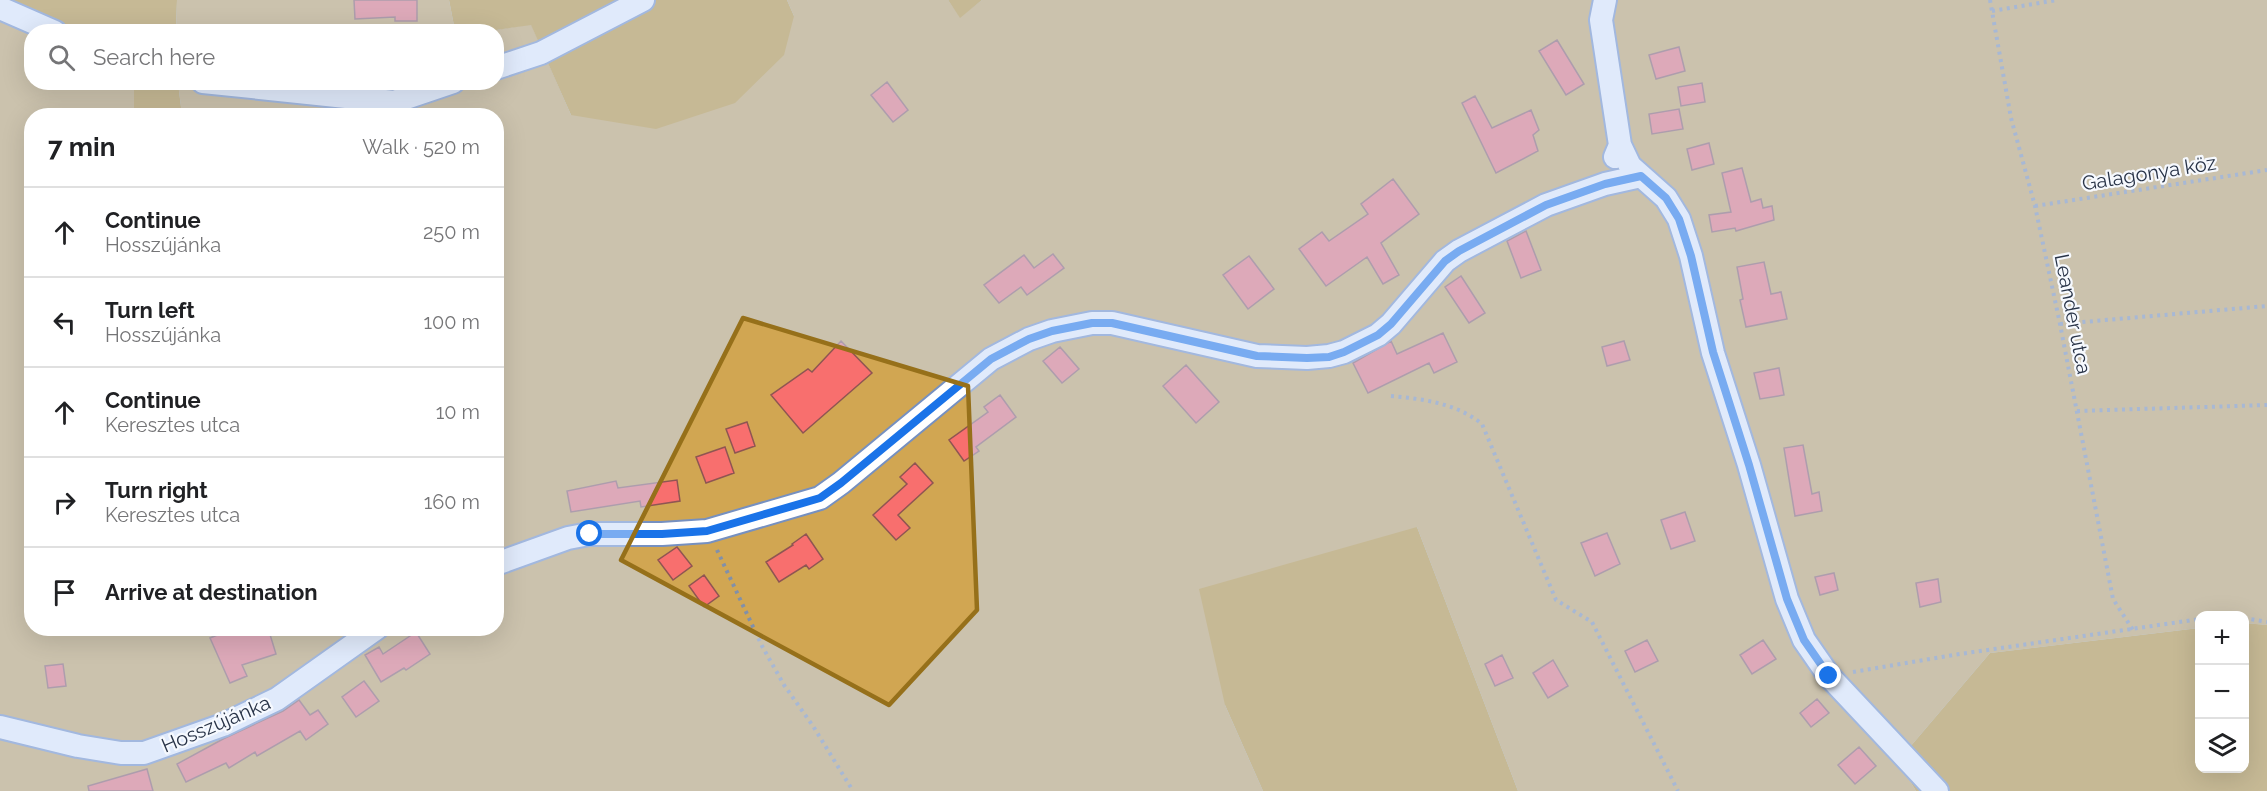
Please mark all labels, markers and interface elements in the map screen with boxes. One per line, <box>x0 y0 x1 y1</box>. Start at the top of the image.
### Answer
search box <box>24 24 504 90</box>
icon: search <box>45 41 78 74</box>
text: Search here <box>93 44 215 70</box>
text: 7 min <box>48 132 115 162</box>
text: Walk · 520 m <box>362 135 480 159</box>
street label: Galagonya köz <box>2080 151 2218 195</box>
text: Continue <box>105 207 201 233</box>
icon: ahead <box>48 216 81 249</box>
text: 250 m <box>423 220 480 244</box>
text: Hosszújánka <box>105 233 221 257</box>
street label: Leander utca <box>2050 252 2096 376</box>
text: Turn left <box>105 297 195 323</box>
icon: left <box>48 306 81 339</box>
text: 100 m <box>423 310 480 334</box>
text: Hosszújánka <box>105 323 221 347</box>
text: Continue <box>105 387 201 413</box>
icon: ahead <box>48 396 81 429</box>
text: 10 m <box>436 400 480 424</box>
text: Keresztes utca <box>105 413 240 437</box>
text: Turn right <box>105 477 208 503</box>
icon: right <box>48 486 81 519</box>
text: 160 m <box>424 490 480 514</box>
text: Keresztes utca <box>105 503 240 527</box>
route start <box>576 520 602 546</box>
icon: arrive <box>48 576 81 609</box>
text: Arrive at destination <box>105 579 318 605</box>
map controls <box>2195 611 2249 773</box>
button: + <box>2195 611 2249 665</box>
route end <box>1815 662 1841 688</box>
button: − <box>2195 665 2249 719</box>
street label: Hosszújánka <box>158 690 274 758</box>
button: layers <box>2195 719 2249 773</box>

